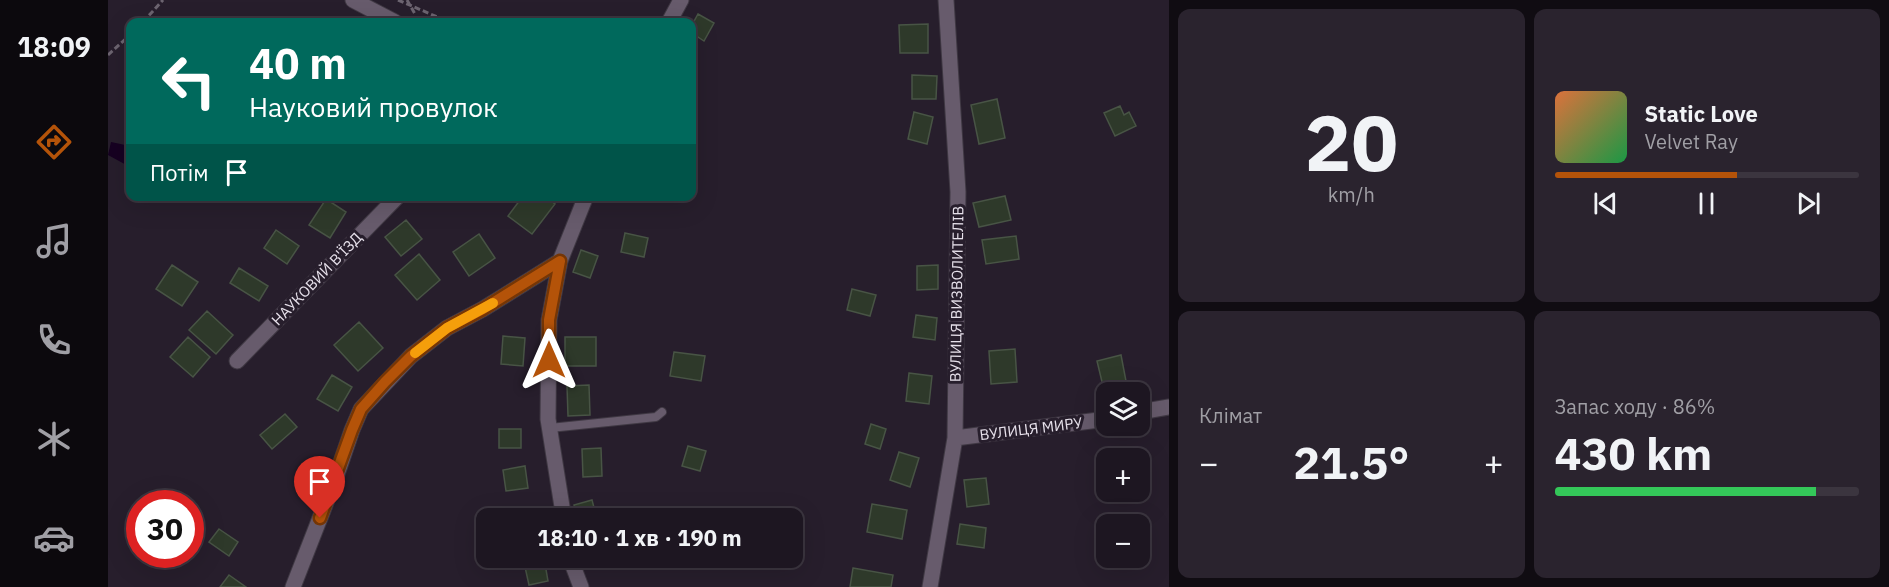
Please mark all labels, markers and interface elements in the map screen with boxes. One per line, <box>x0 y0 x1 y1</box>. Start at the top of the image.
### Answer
text: 18:09 <box>17 29 91 64</box>
text: 40 m <box>249 36 347 91</box>
icon: left <box>150 42 228 120</box>
text: Науковий провулок <box>249 89 498 124</box>
text: 20 <box>1304 91 1398 192</box>
text: Static Love <box>1645 99 1758 128</box>
icon: directions <box>33 121 75 163</box>
text: Velvet Ray <box>1645 128 1738 155</box>
icon: arrive <box>220 156 253 189</box>
text: Потім <box>150 158 208 187</box>
text: km/h <box>1328 181 1375 208</box>
icon: previous <box>1589 187 1622 220</box>
icon: pause <box>1690 187 1723 220</box>
icon: next <box>1792 187 1825 220</box>
street label: ВУЛИЦЯ ВИЗВОЛИТЕЛІВ <box>945 206 968 382</box>
icon: music <box>33 220 75 262</box>
street label: НАУКОВИЙ В'ЇЗД <box>267 228 366 329</box>
icon: phone <box>33 319 75 361</box>
position arrow <box>517 328 581 392</box>
map controls <box>1096 382 1150 568</box>
button: layers <box>1096 382 1150 436</box>
text: Запас ходу · 86% <box>1555 393 1715 420</box>
text: Клімат <box>1199 402 1262 429</box>
street label: ВУЛИЦЯ МИРУ <box>978 413 1084 444</box>
icon: climate <box>33 418 75 460</box>
text: 430 km <box>1555 424 1712 482</box>
text: 21.5° <box>1293 433 1409 491</box>
text: − <box>1199 441 1219 484</box>
text: + <box>1484 441 1503 484</box>
button: + <box>1096 448 1150 502</box>
pin <box>294 456 345 518</box>
icon: arrive <box>303 465 336 498</box>
speed limit sign: 30 <box>126 490 204 568</box>
button: − <box>1096 514 1150 568</box>
icon: car <box>33 517 75 559</box>
text: 18:10 · 1 хв · 190 m <box>537 523 742 552</box>

